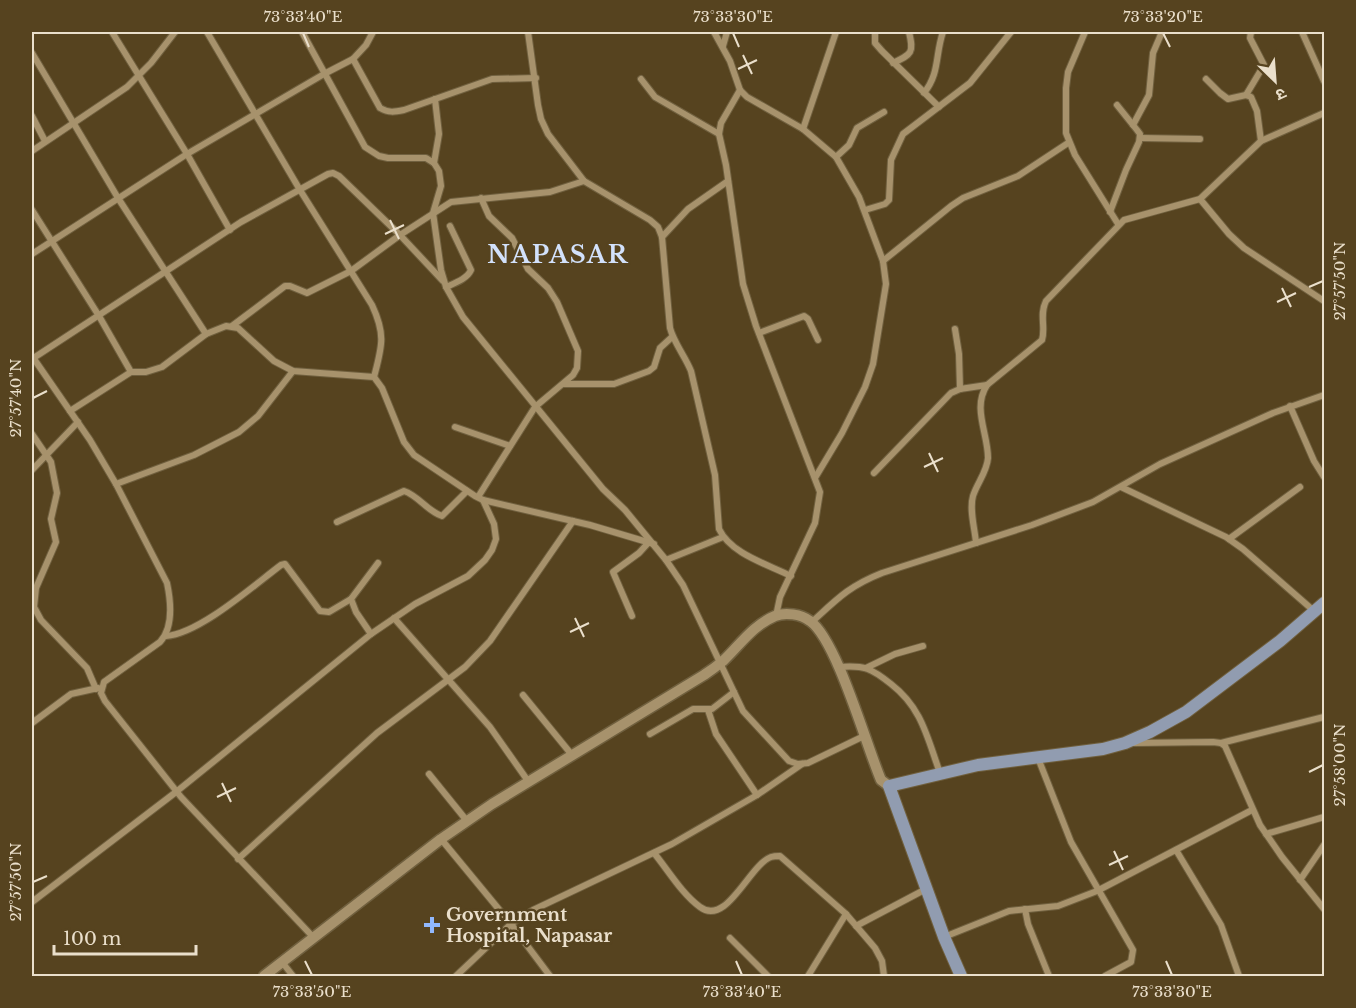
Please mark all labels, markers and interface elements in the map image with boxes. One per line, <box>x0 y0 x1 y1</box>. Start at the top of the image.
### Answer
text: 73°33'40"E <box>264 7 343 26</box>
text: 73°33'30"E <box>693 7 773 26</box>
text: 73°33'20"E <box>1123 7 1203 26</box>
north arrow <box>1245 51 1305 111</box>
text: उ <box>1272 84 1290 106</box>
district label: NAPASAR <box>487 240 629 269</box>
text: 27°57'50"N <box>1330 242 1349 320</box>
text: 27°57'40"N <box>6 359 25 437</box>
text: 27°58'00"N <box>1330 724 1349 806</box>
text: 27°57'50"N <box>6 843 25 921</box>
place label: Government Hospital, Napasar <box>446 904 612 947</box>
marker: Government Hospital, Napasar <box>423 916 441 934</box>
scale bar <box>54 918 196 956</box>
text: 100 m <box>63 928 121 950</box>
text: 73°33'50"E <box>273 982 352 1001</box>
text: 73°33'40"E <box>703 982 782 1001</box>
text: 73°33'30"E <box>1132 982 1212 1001</box>

